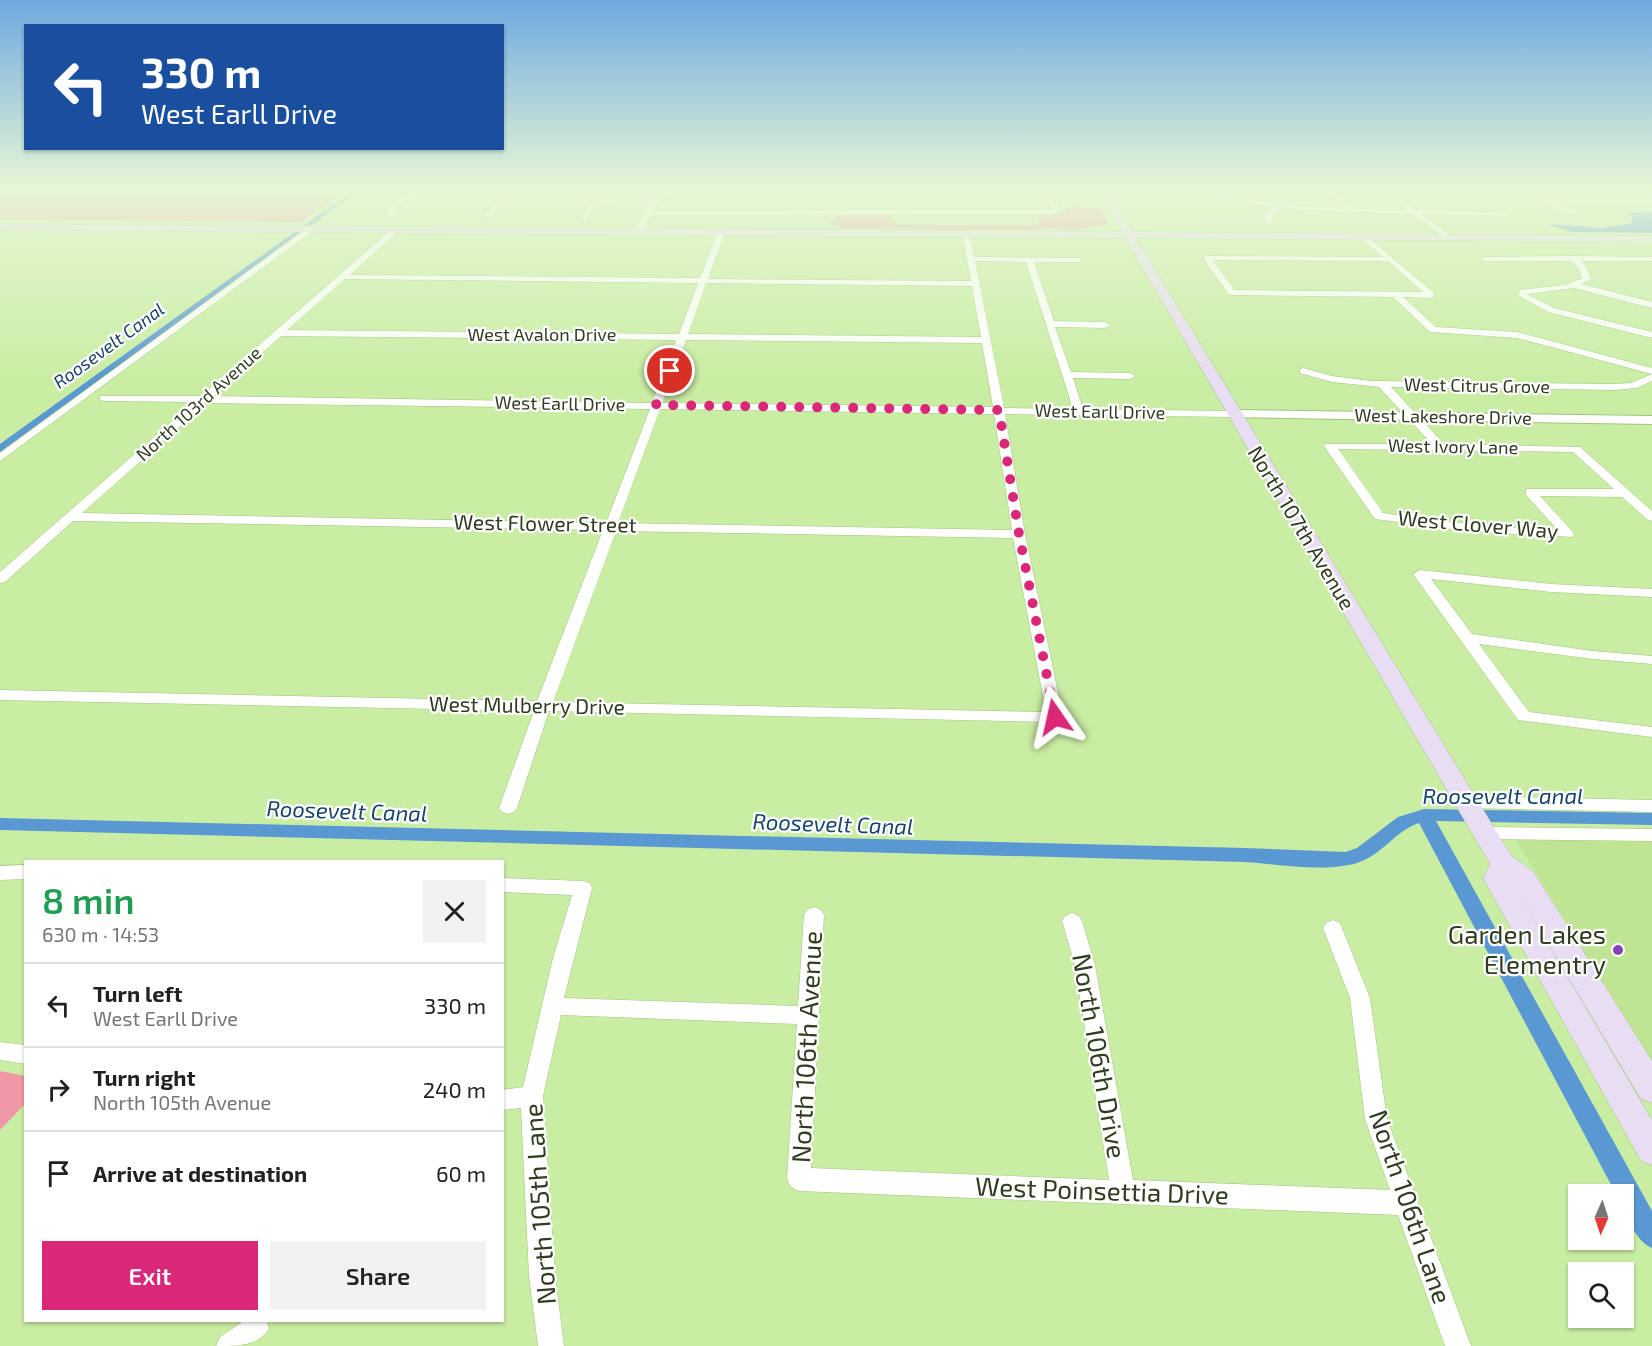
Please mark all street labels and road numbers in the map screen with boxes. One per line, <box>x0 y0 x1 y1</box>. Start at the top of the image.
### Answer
street label: West Avalon Drive <box>468 323 616 345</box>
street label: North 103rd Avenue <box>131 341 265 465</box>
street label: West Citrus Grove <box>1404 373 1550 397</box>
street label: West Earll Drive <box>495 391 625 415</box>
street label: West Earll Drive <box>1035 399 1165 423</box>
street label: West Lakeshore Drive <box>1354 403 1532 429</box>
street label: West Ivory Lane <box>1388 434 1518 458</box>
street label: North 107th Avenue <box>1244 441 1361 614</box>
street label: West Clover Way <box>1397 504 1559 543</box>
street label: West Flower Street <box>453 508 637 537</box>
street label: West Mulberry Drive <box>429 690 625 719</box>
street label: North 106th Avenue <box>784 930 827 1164</box>
street label: North 106th Drive <box>1067 951 1134 1161</box>
street label: North 105th Lane <box>516 1102 561 1306</box>
street label: North 106th Lane <box>1364 1106 1459 1307</box>
street label: West Poinsettia Drive <box>975 1170 1229 1209</box>

